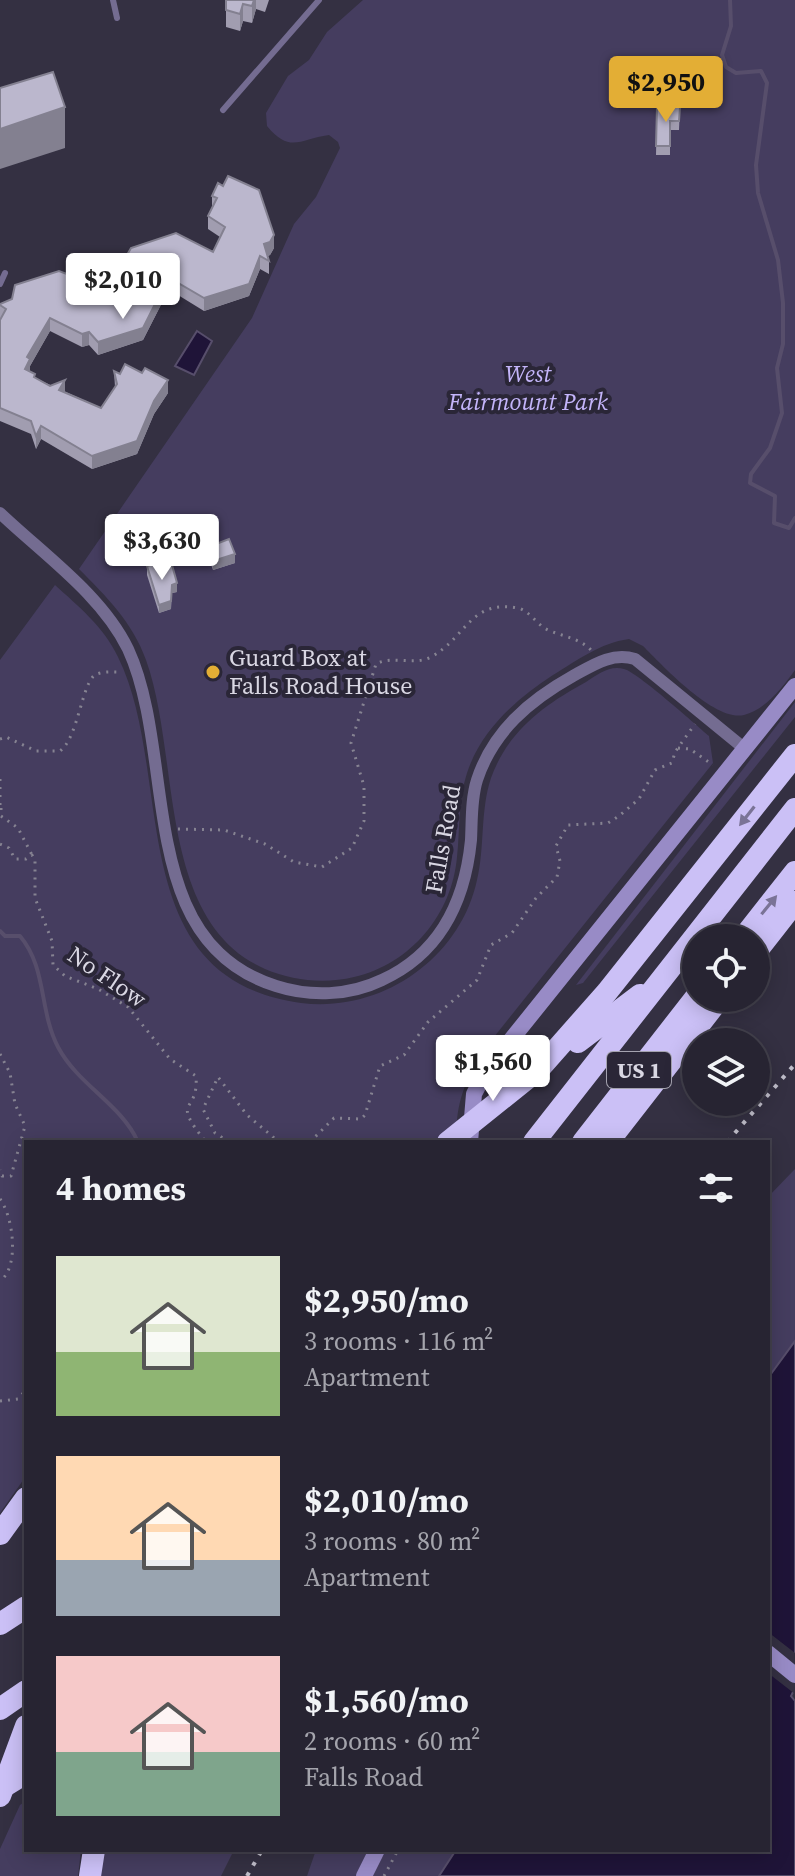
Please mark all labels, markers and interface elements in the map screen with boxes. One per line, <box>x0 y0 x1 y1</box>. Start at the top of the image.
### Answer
pin: $2,950 <box>601 56 731 124</box>
text: $2,950 <box>627 64 705 100</box>
pin: $2,010 <box>58 253 188 321</box>
text: $2,010 <box>84 261 162 297</box>
park label: West Fairmount Park <box>447 357 609 418</box>
pin: $3,630 <box>97 514 227 582</box>
text: $3,630 <box>123 522 201 558</box>
place label: Guard Box at Falls Road House <box>229 641 412 702</box>
marker: Guard Box at Falls Road House <box>204 663 222 681</box>
street label: Falls Road <box>417 782 468 896</box>
one-way arrow <box>739 806 755 826</box>
one-way arrow <box>760 895 777 915</box>
map controls <box>682 924 770 1116</box>
button: locate <box>682 924 770 1012</box>
street label: No Flow <box>61 938 154 1015</box>
button: layers <box>682 1028 770 1116</box>
pin: $1,560 <box>428 1035 558 1103</box>
text: $1,560 <box>454 1043 532 1079</box>
road number: US 1 <box>607 1052 671 1088</box>
text: 4 homes <box>56 1165 186 1211</box>
icon: filters <box>694 1166 738 1210</box>
text: $2,950/mo <box>304 1277 469 1323</box>
icon: home <box>120 1288 216 1384</box>
text: 3 rooms · 116 m² <box>304 1323 493 1359</box>
text: Apartment <box>304 1359 429 1395</box>
text: $2,010/mo <box>304 1477 469 1523</box>
icon: home <box>120 1488 216 1584</box>
text: 3 rooms · 80 m² <box>304 1523 480 1559</box>
text: Apartment <box>304 1559 429 1595</box>
text: $1,560/mo <box>304 1677 469 1723</box>
icon: home <box>120 1688 216 1784</box>
text: 2 rooms · 60 m² <box>304 1723 480 1759</box>
text: Falls Road <box>304 1759 423 1795</box>

